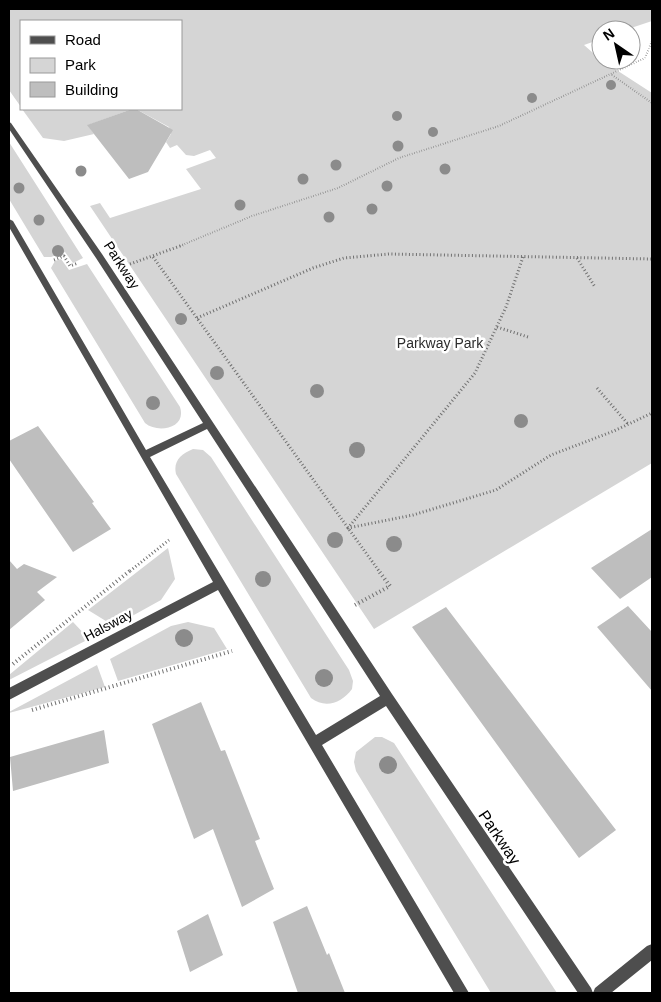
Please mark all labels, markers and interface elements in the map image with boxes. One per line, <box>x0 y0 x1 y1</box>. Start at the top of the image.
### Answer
legend <box>20 20 182 110</box>
north arrow <box>591 20 641 70</box>
text: N <box>600 25 617 44</box>
text: Road <box>65 31 101 48</box>
text: Park <box>65 56 96 73</box>
text: Building <box>65 81 118 98</box>
street label: Parkway <box>101 238 143 292</box>
park label: Parkway Park <box>397 335 484 351</box>
street label: Halsway <box>81 606 135 644</box>
street label: Parkway <box>475 807 524 867</box>

